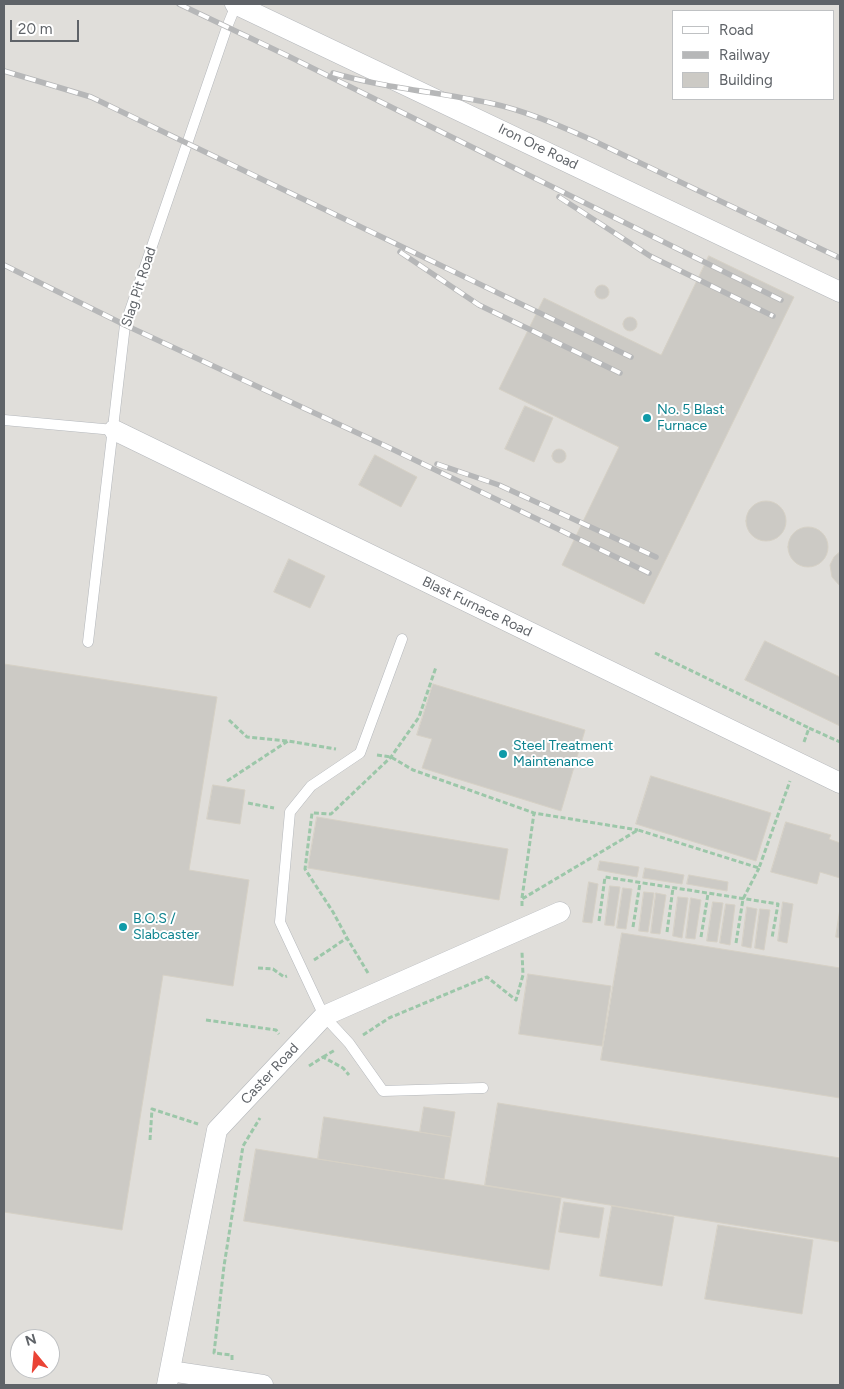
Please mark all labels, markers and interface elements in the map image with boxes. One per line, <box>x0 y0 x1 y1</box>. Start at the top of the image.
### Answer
scale bar <box>12 10 81 42</box>
legend <box>672 10 834 100</box>
text: 20 m <box>18 20 52 38</box>
text: Road <box>719 21 754 39</box>
text: Railway <box>719 46 770 64</box>
text: Building <box>719 71 773 89</box>
street label: Iron Ore Road <box>495 120 581 174</box>
street label: Slag Pit Road <box>118 245 160 329</box>
place label: No. 5 Blast Furnace <box>657 402 724 434</box>
marker: No. 5 Blast Furnace <box>641 412 653 424</box>
street label: Blast Furnace Road <box>419 573 535 641</box>
place label: Steel Treatment Maintenance <box>513 738 613 770</box>
marker: Steel Treatment Maintenance <box>497 748 509 760</box>
place label: B.O.S / Slabcaster <box>133 911 199 944</box>
marker: B.O.S / Slabcaster <box>117 921 129 933</box>
street label: Caster Road <box>238 1040 302 1108</box>
north arrow <box>10 1329 60 1379</box>
text: N <box>23 1330 38 1350</box>

